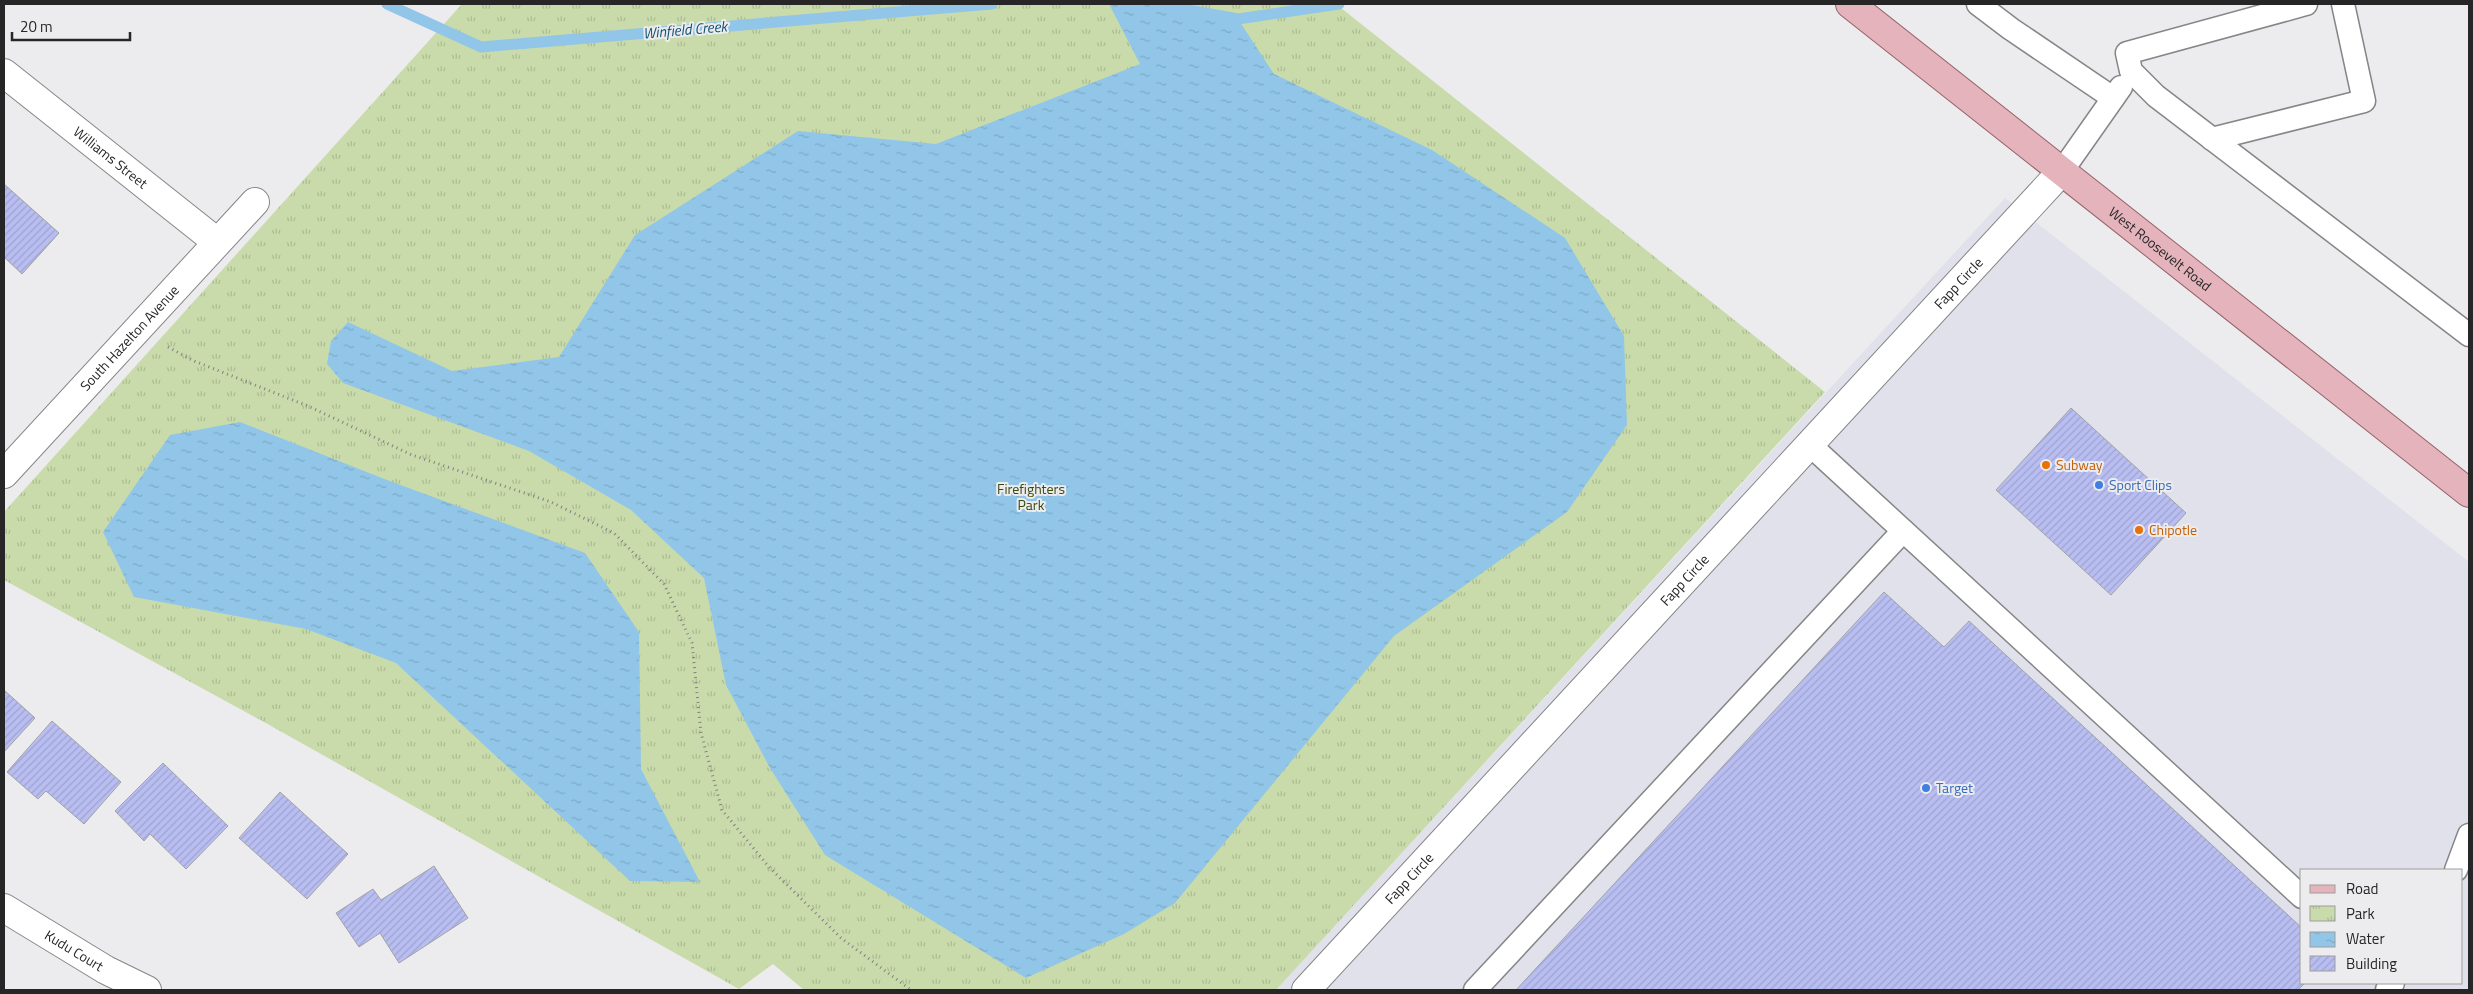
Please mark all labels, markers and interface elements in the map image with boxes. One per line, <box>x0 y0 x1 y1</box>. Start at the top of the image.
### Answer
scale bar <box>12 10 130 42</box>
water label: Winfield Creek <box>642 14 730 45</box>
text: 20 m <box>20 15 53 38</box>
street label: Williams Street <box>69 121 152 193</box>
street label: West Roosevelt Road <box>2104 201 2216 296</box>
street label: Fapp Circle <box>1929 252 1987 313</box>
street label: South Hazelton Avenue <box>75 280 184 395</box>
place label: Subway <box>2056 454 2103 475</box>
marker: Subway <box>2040 459 2052 471</box>
place label: Sport Clips <box>2109 474 2172 495</box>
park label: Firefighters Park <box>997 478 1065 515</box>
marker: Sport Clips <box>2093 479 2105 491</box>
place label: Chipotle <box>2149 519 2197 540</box>
marker: Chipotle <box>2133 524 2145 536</box>
street label: Fapp Circle <box>1655 549 1713 610</box>
place label: Target <box>1936 777 1973 798</box>
marker: Target <box>1920 782 1932 794</box>
street label: Fapp Circle <box>1379 847 1438 908</box>
legend <box>2300 869 2463 984</box>
text: Road <box>2346 877 2378 900</box>
text: Park <box>2346 902 2375 925</box>
street label: Kudu Court <box>41 924 108 976</box>
text: Water <box>2346 927 2385 950</box>
text: Building <box>2346 952 2397 975</box>

